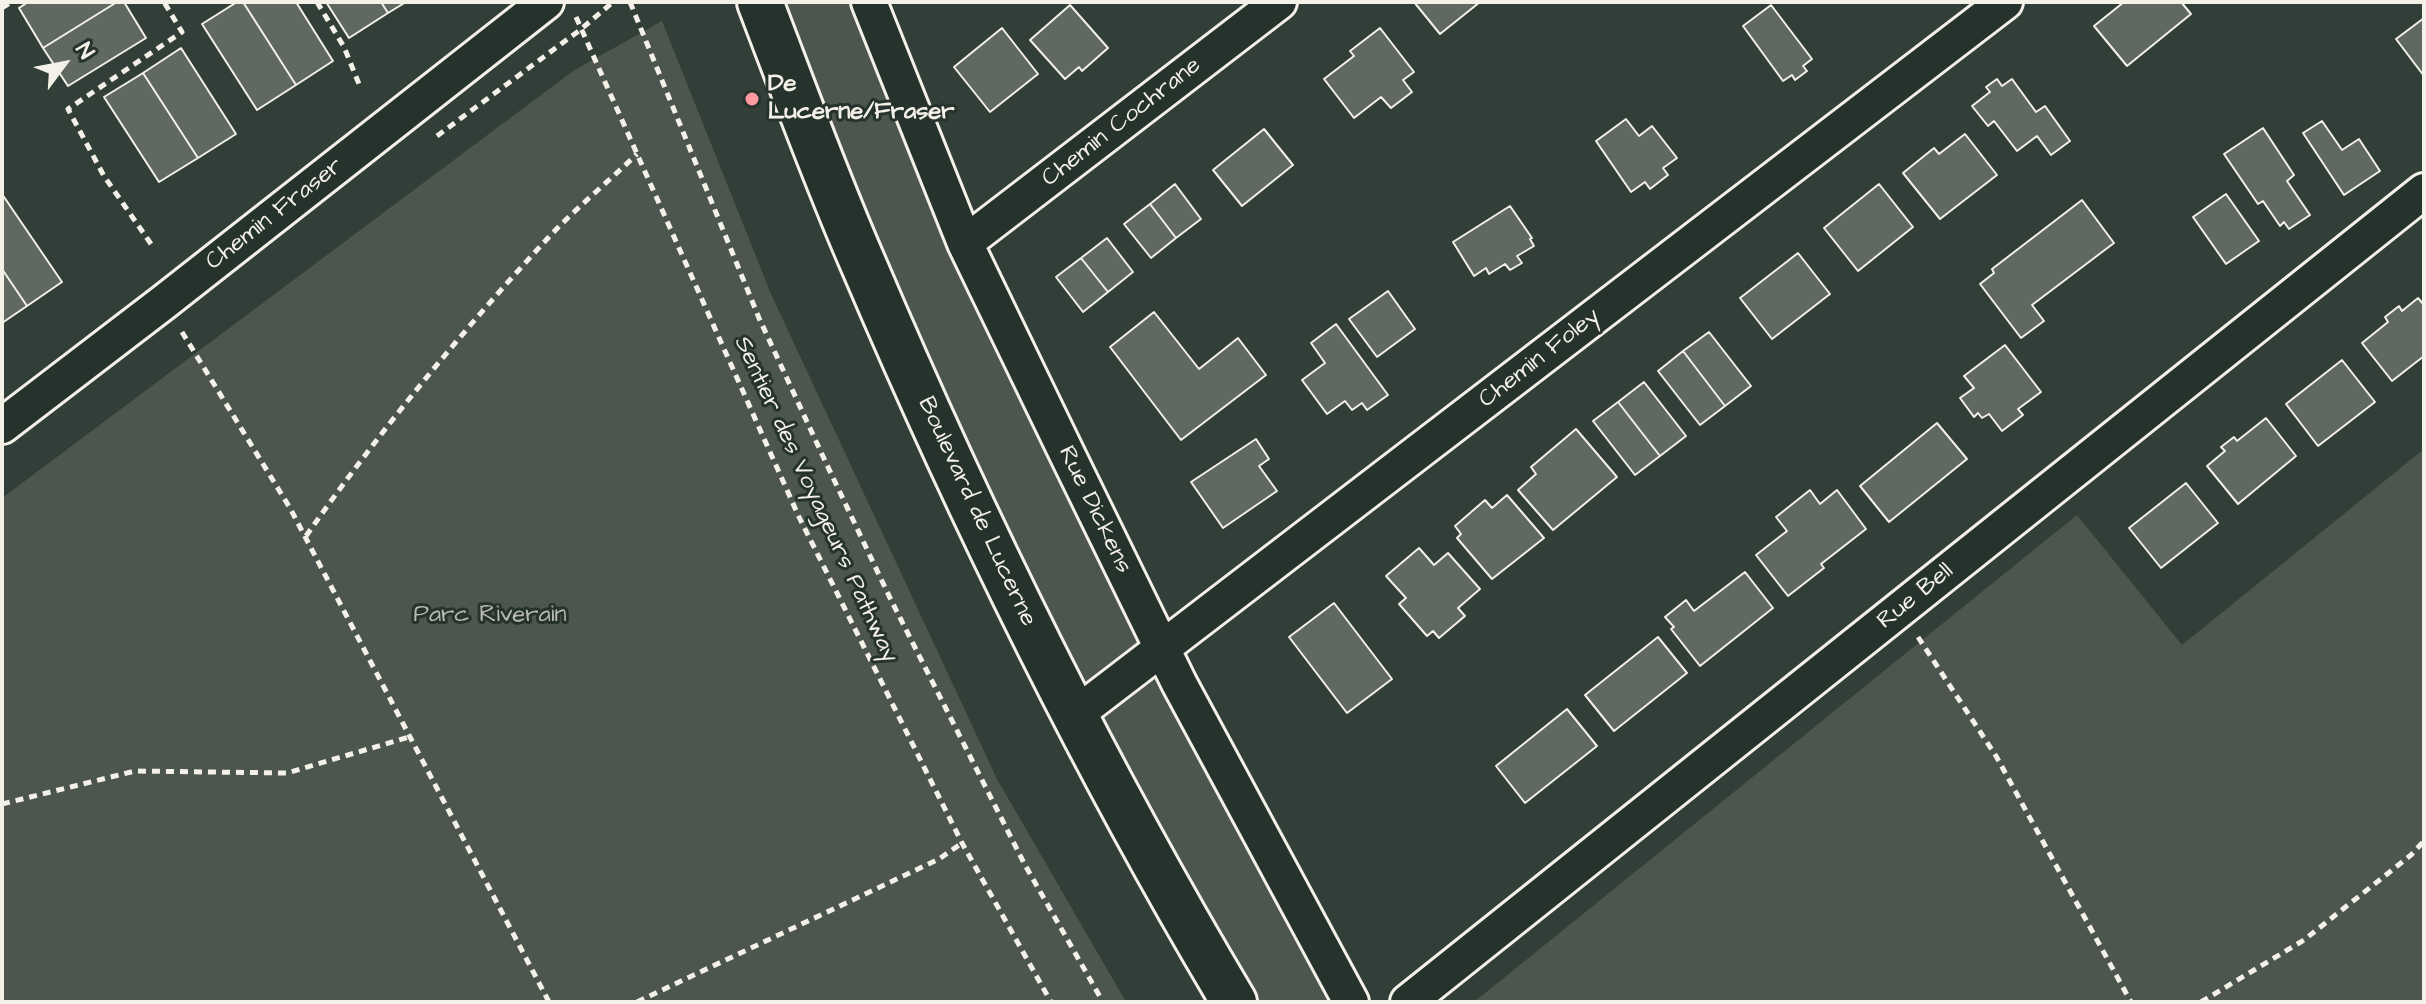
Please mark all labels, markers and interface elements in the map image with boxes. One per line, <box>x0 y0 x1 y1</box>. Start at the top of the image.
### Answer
north arrow <box>24 24 104 104</box>
text: N <box>68 37 102 65</box>
street label: Chemin Cochrane <box>1037 52 1207 194</box>
place label: De Lucerne/Fraser <box>768 71 954 127</box>
marker: De Lucerne/Fraser <box>743 90 761 108</box>
street label: Chemin Fraser <box>201 153 349 277</box>
street label: Chemin Foley <box>1474 303 1606 415</box>
street label: Sentier des Voyageurs Pathway <box>727 332 903 668</box>
street label: Boulevard de Lucerne <box>910 393 1042 631</box>
street label: Rue Dickens <box>1051 442 1137 578</box>
street label: Rue Bell <box>1872 558 1960 636</box>
park label: Parc Riverain <box>414 602 566 630</box>

